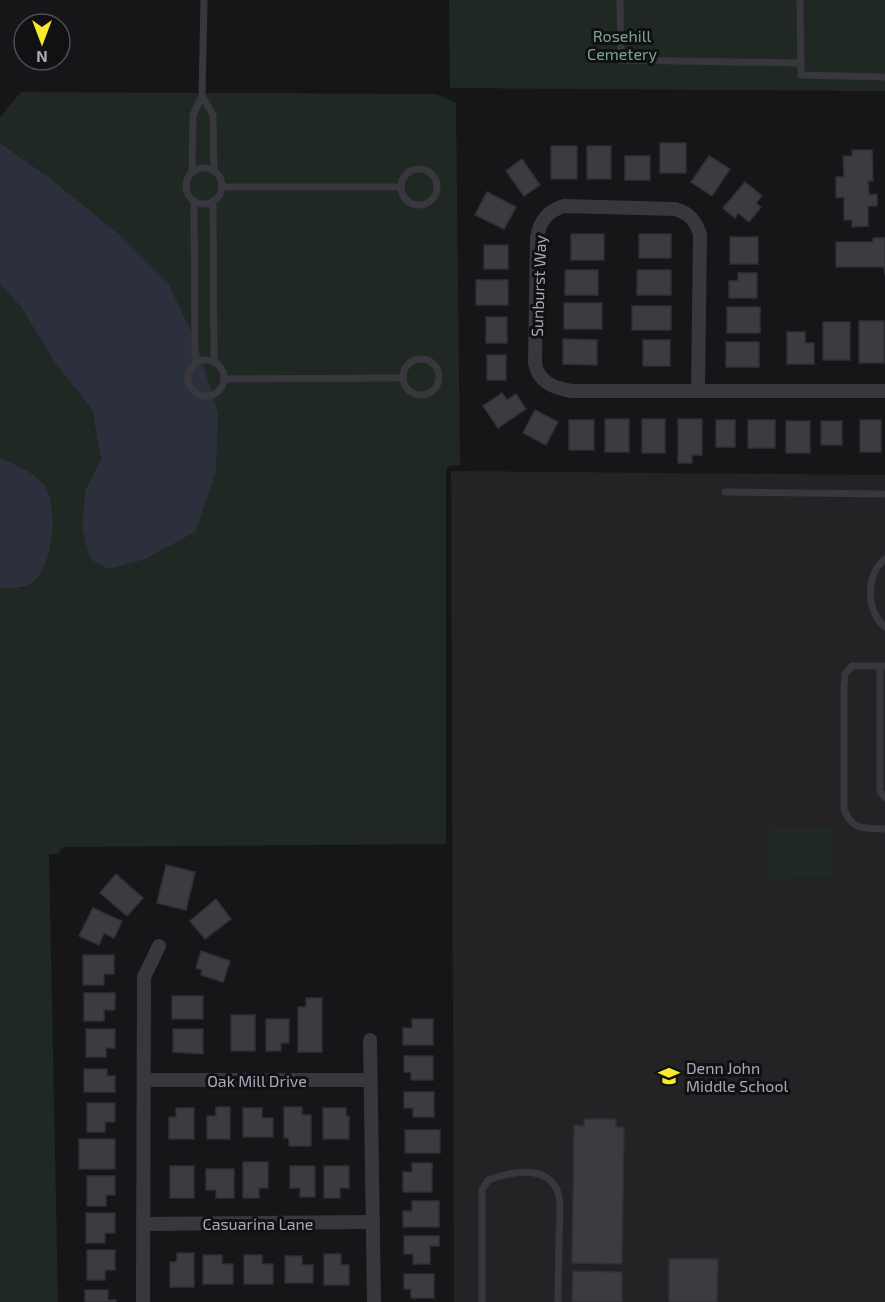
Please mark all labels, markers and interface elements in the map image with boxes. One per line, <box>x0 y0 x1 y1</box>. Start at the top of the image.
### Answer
north arrow <box>12 12 72 72</box>
park label: Rosehill Cemetery <box>587 26 657 63</box>
text: N <box>36 48 48 67</box>
street label: Sunburst Way <box>527 234 549 337</box>
place label: Denn John Middle School <box>686 1058 789 1095</box>
school or university icon: Denn John Middle School <box>657 1064 681 1088</box>
street label: Oak Mill Drive <box>207 1071 307 1090</box>
street label: Casuarina Lane <box>203 1214 313 1233</box>

